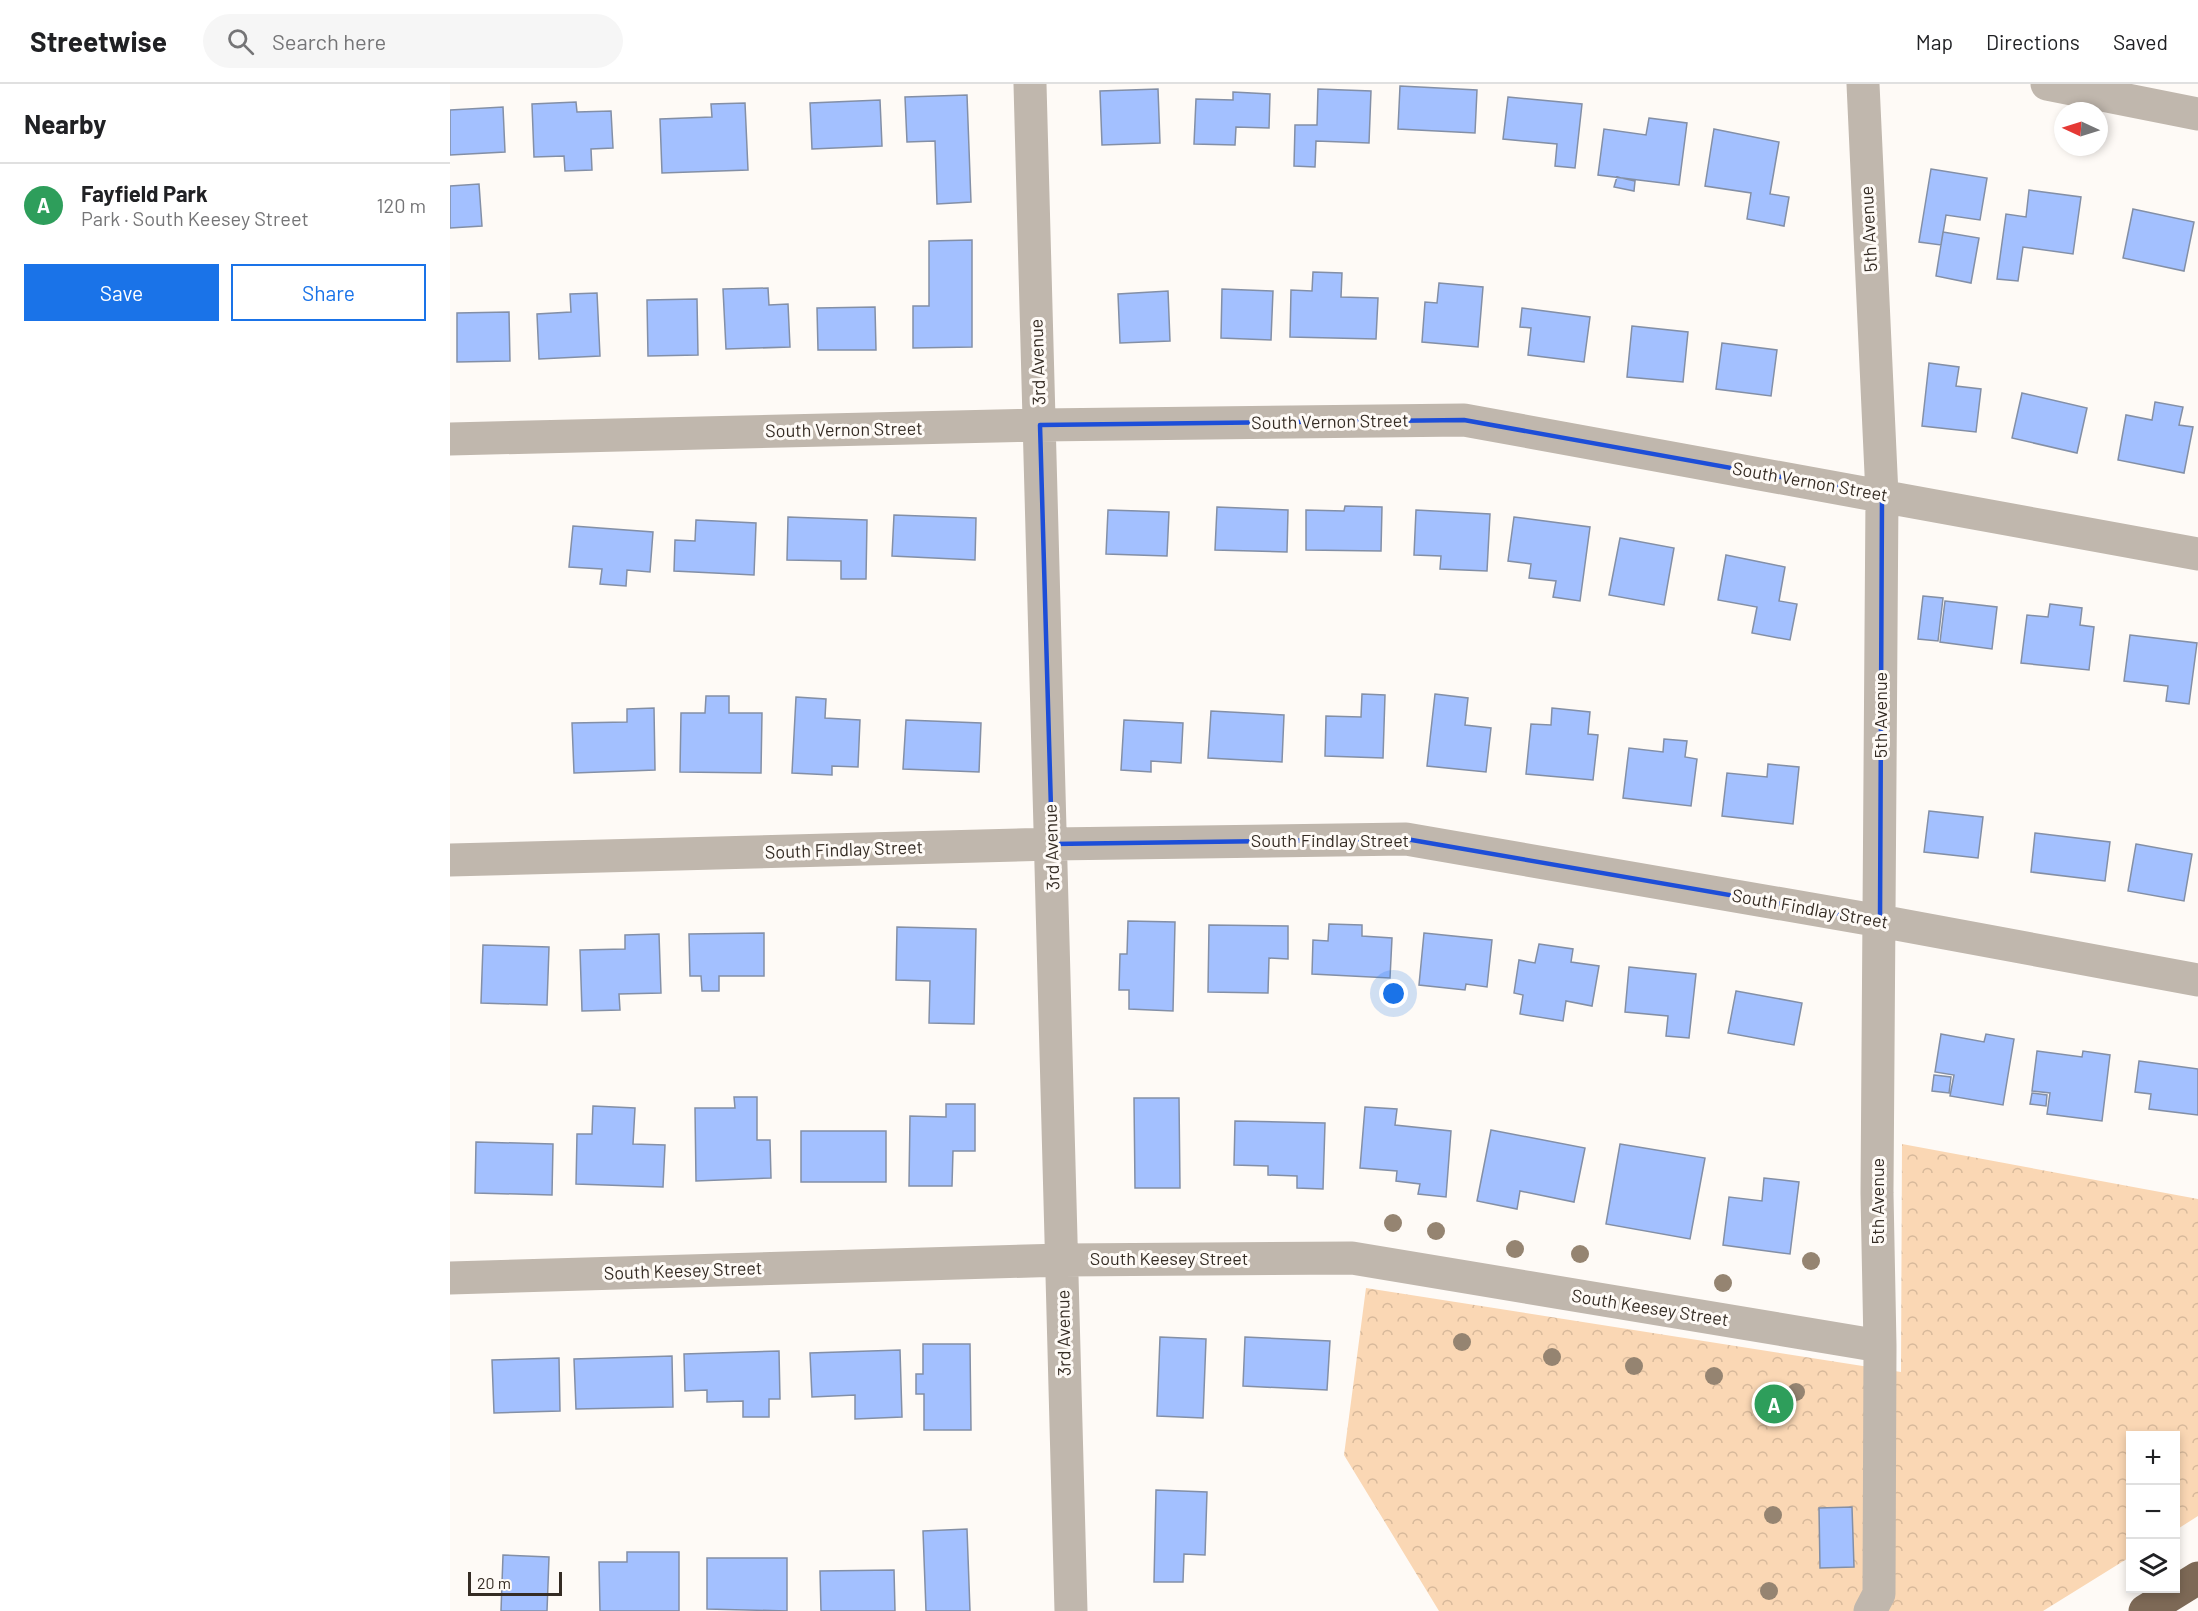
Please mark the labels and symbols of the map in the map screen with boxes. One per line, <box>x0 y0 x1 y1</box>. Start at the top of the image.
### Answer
north arrow <box>2054 102 2108 156</box>
street label: 5th Avenue <box>1855 185 1881 273</box>
street label: 3rd Avenue <box>1025 318 1050 406</box>
street label: South Vernon Street <box>1251 409 1409 433</box>
street label: South Vernon Street <box>765 417 923 441</box>
street label: South Vernon Street <box>1731 457 1890 506</box>
street label: 5th Avenue <box>1869 672 1891 758</box>
street label: 3rd Avenue <box>1039 803 1064 891</box>
street label: South Findlay Street <box>1251 829 1409 851</box>
street label: South Findlay Street <box>764 835 923 863</box>
street label: South Findlay Street <box>1730 883 1890 933</box>
your location <box>1379 979 1408 1008</box>
street label: 5th Avenue <box>1866 1158 1888 1244</box>
street label: South Keesey Street <box>1090 1247 1248 1269</box>
street label: South Keesey Street <box>603 1256 763 1284</box>
street label: South Keesey Street <box>1570 1284 1730 1330</box>
street label: 3rd Avenue <box>1051 1290 1075 1376</box>
pin: A <box>1754 1382 1794 1426</box>
scale bar <box>468 1569 562 1596</box>

